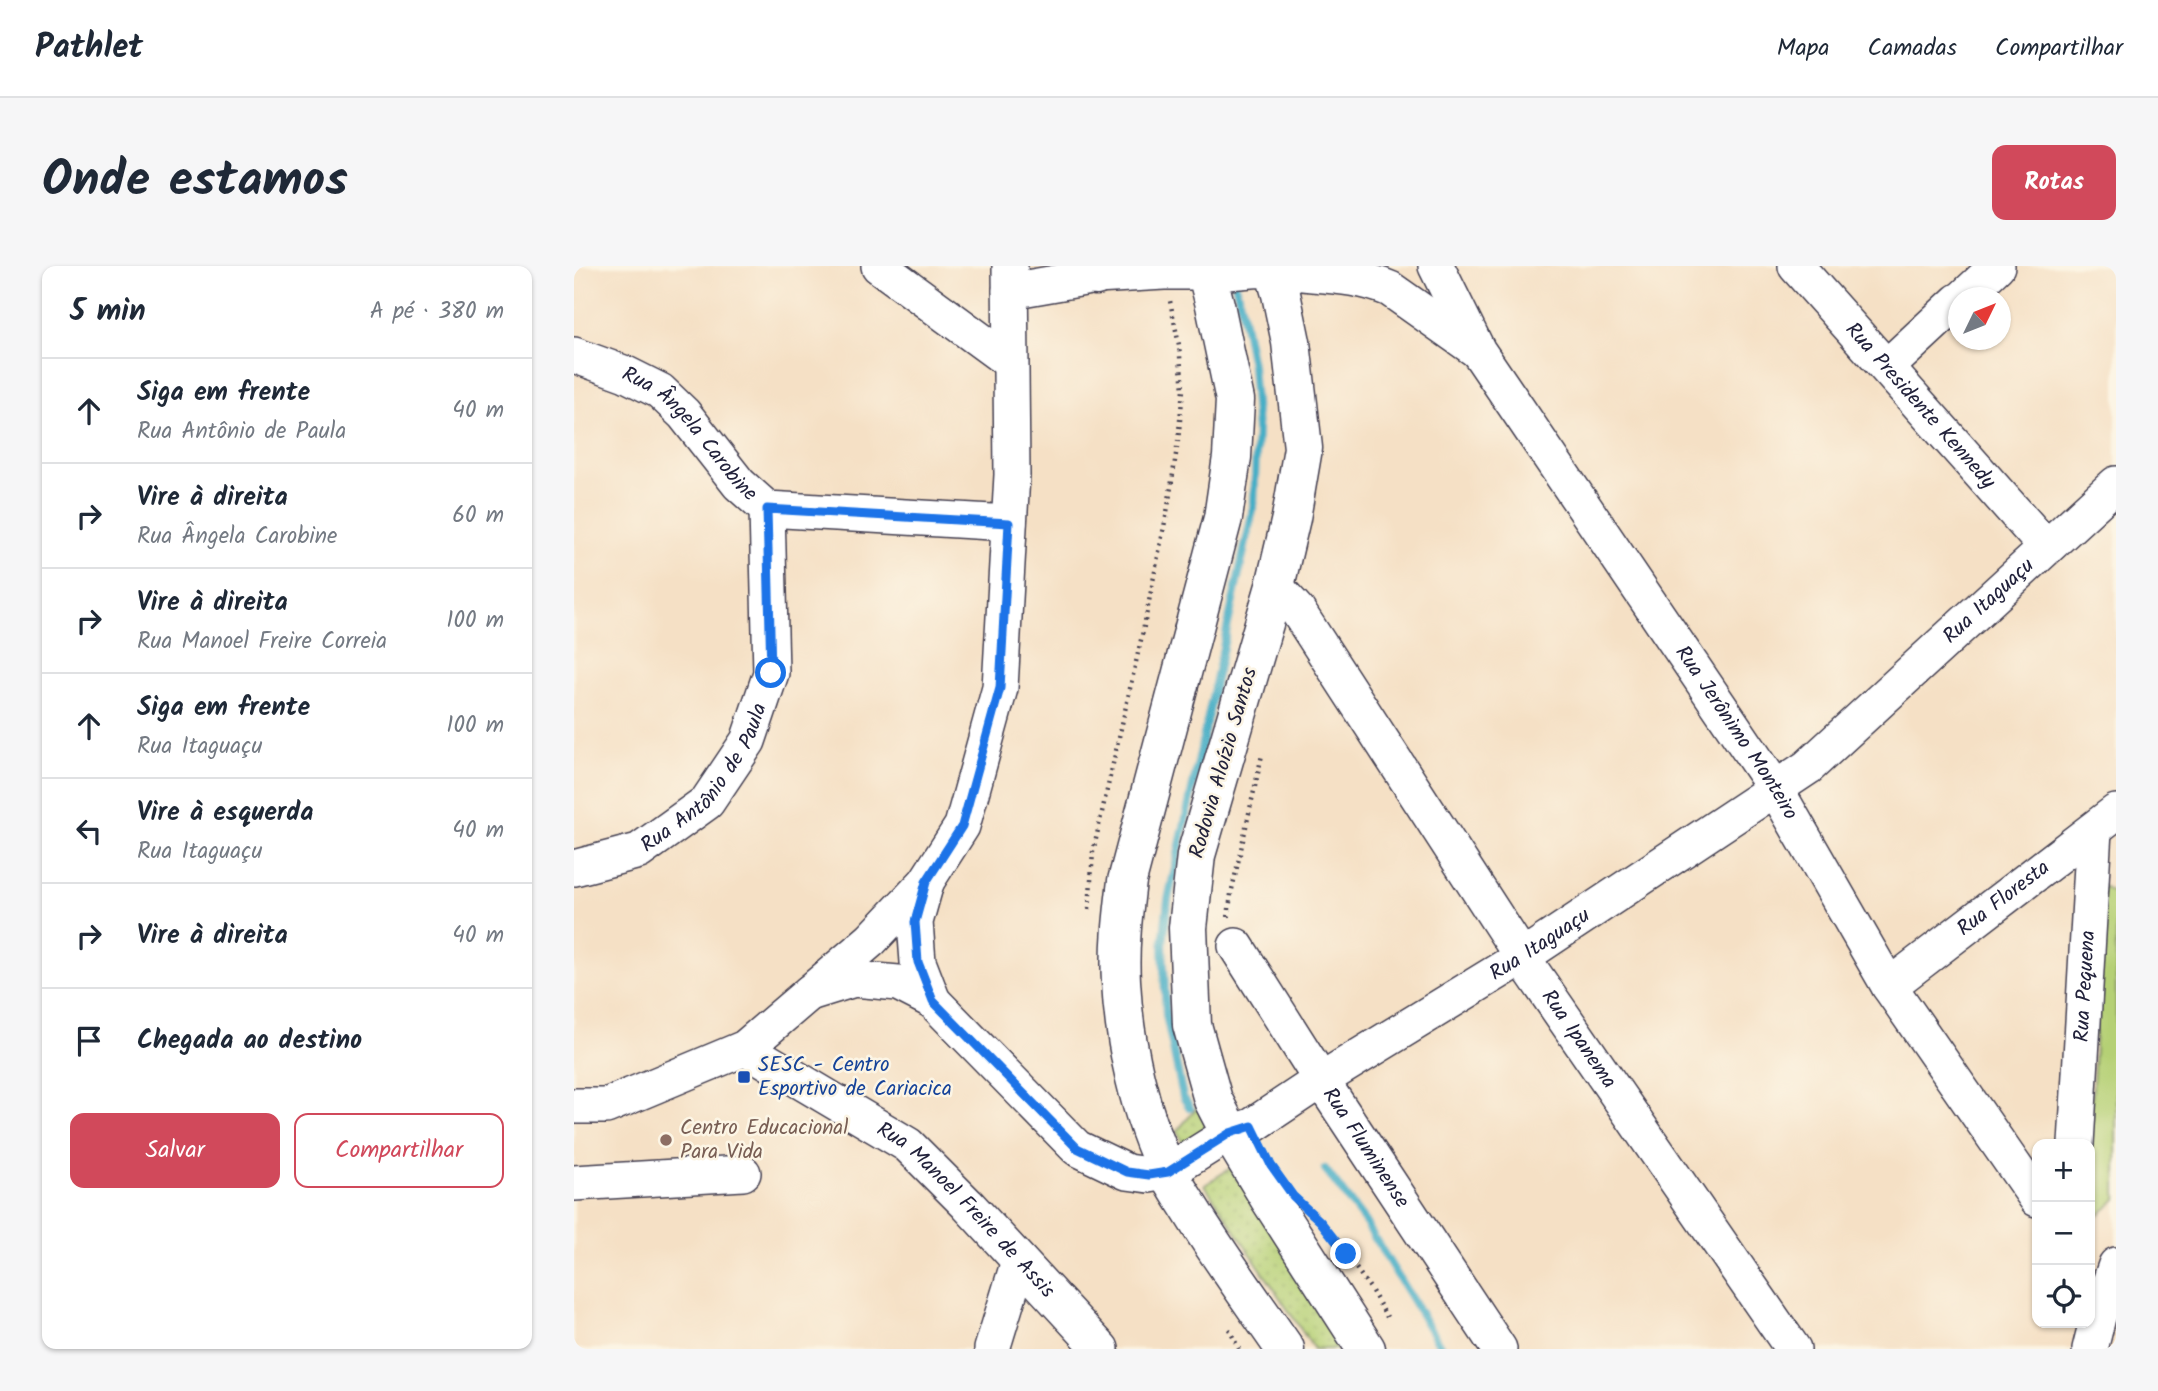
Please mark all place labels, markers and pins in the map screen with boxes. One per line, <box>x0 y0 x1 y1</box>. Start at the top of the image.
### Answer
place label: SESC - Centro Esportivo de Cariacica <box>758 1049 952 1106</box>
marker: SESC - Centro Esportivo de Cariacica <box>736 1069 752 1085</box>
place label: Centro Educacional Para Vida <box>680 1112 848 1169</box>
marker: Centro Educacional Para Vida <box>658 1132 674 1148</box>

